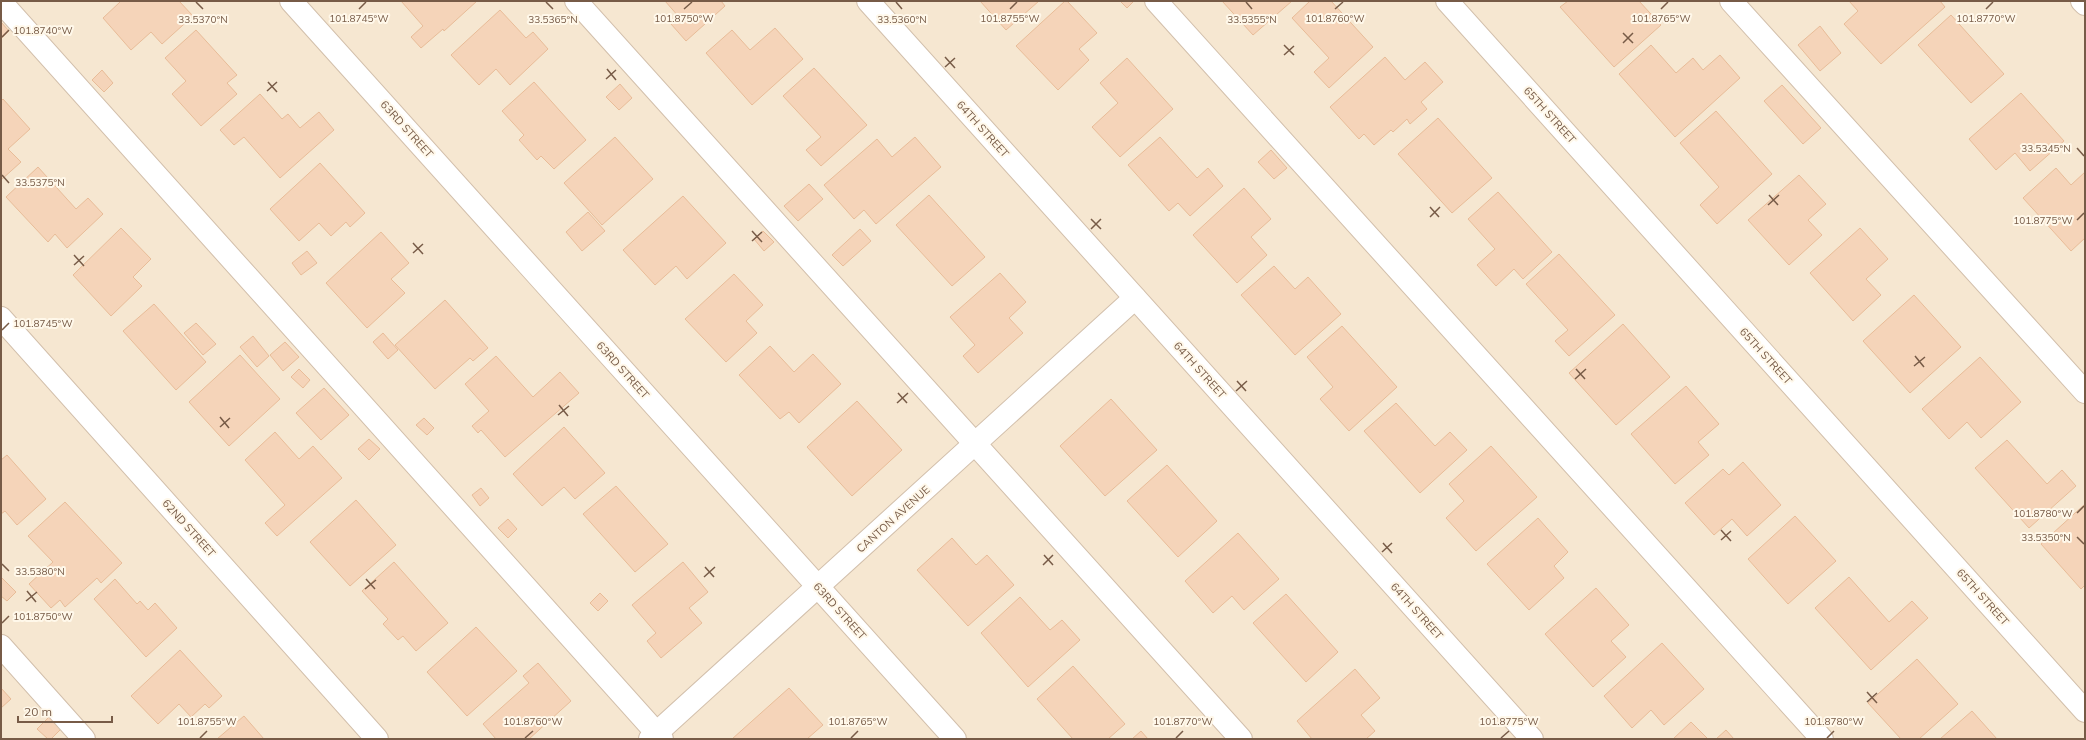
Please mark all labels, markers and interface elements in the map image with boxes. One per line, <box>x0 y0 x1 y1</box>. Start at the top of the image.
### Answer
text: 101.8745°W <box>329 12 389 25</box>
text: 101.8750°W <box>654 12 714 25</box>
text: 101.8755°W <box>980 12 1040 25</box>
text: 101.8760°W <box>1305 12 1365 25</box>
text: 101.8765°W <box>1631 12 1691 25</box>
text: 101.8770°W <box>1956 12 2016 25</box>
text: 33.5370°N <box>178 13 228 26</box>
text: 33.5365°N <box>528 13 578 26</box>
text: 33.5360°N <box>877 13 927 26</box>
text: 33.5355°N <box>1227 13 1277 26</box>
text: 101.8740°W <box>13 24 73 37</box>
street label: 65TH STREET <box>1521 84 1579 147</box>
street label: 63RD STREET <box>378 97 437 161</box>
street label: 64TH STREET <box>954 98 1012 161</box>
text: 33.5345°N <box>2021 142 2071 155</box>
text: 33.5375°N <box>15 176 65 189</box>
text: 101.8775°W <box>2013 214 2073 227</box>
text: 101.8745°W <box>13 317 73 330</box>
street label: 65TH STREET <box>1737 325 1795 388</box>
street label: 63RD STREET <box>594 338 653 402</box>
street label: 64TH STREET <box>1171 339 1229 402</box>
street label: CANTON AVENUE <box>853 482 933 556</box>
street label: 62ND STREET <box>159 496 219 560</box>
text: 101.8780°W <box>2013 507 2073 520</box>
text: 33.5350°N <box>2021 531 2071 544</box>
text: 33.5380°N <box>15 565 65 578</box>
street label: 65TH STREET <box>1954 566 2012 629</box>
street label: 63RD STREET <box>811 579 870 643</box>
street label: 64TH STREET <box>1388 580 1446 643</box>
text: 101.8750°W <box>13 610 73 623</box>
scale bar <box>18 698 112 724</box>
text: 20 m <box>24 704 52 719</box>
text: 101.8755°W <box>177 715 237 728</box>
text: 101.8760°W <box>503 715 563 728</box>
text: 101.8765°W <box>828 715 888 728</box>
text: 101.8770°W <box>1153 715 1213 728</box>
text: 101.8775°W <box>1479 715 1539 728</box>
text: 101.8780°W <box>1804 715 1864 728</box>

